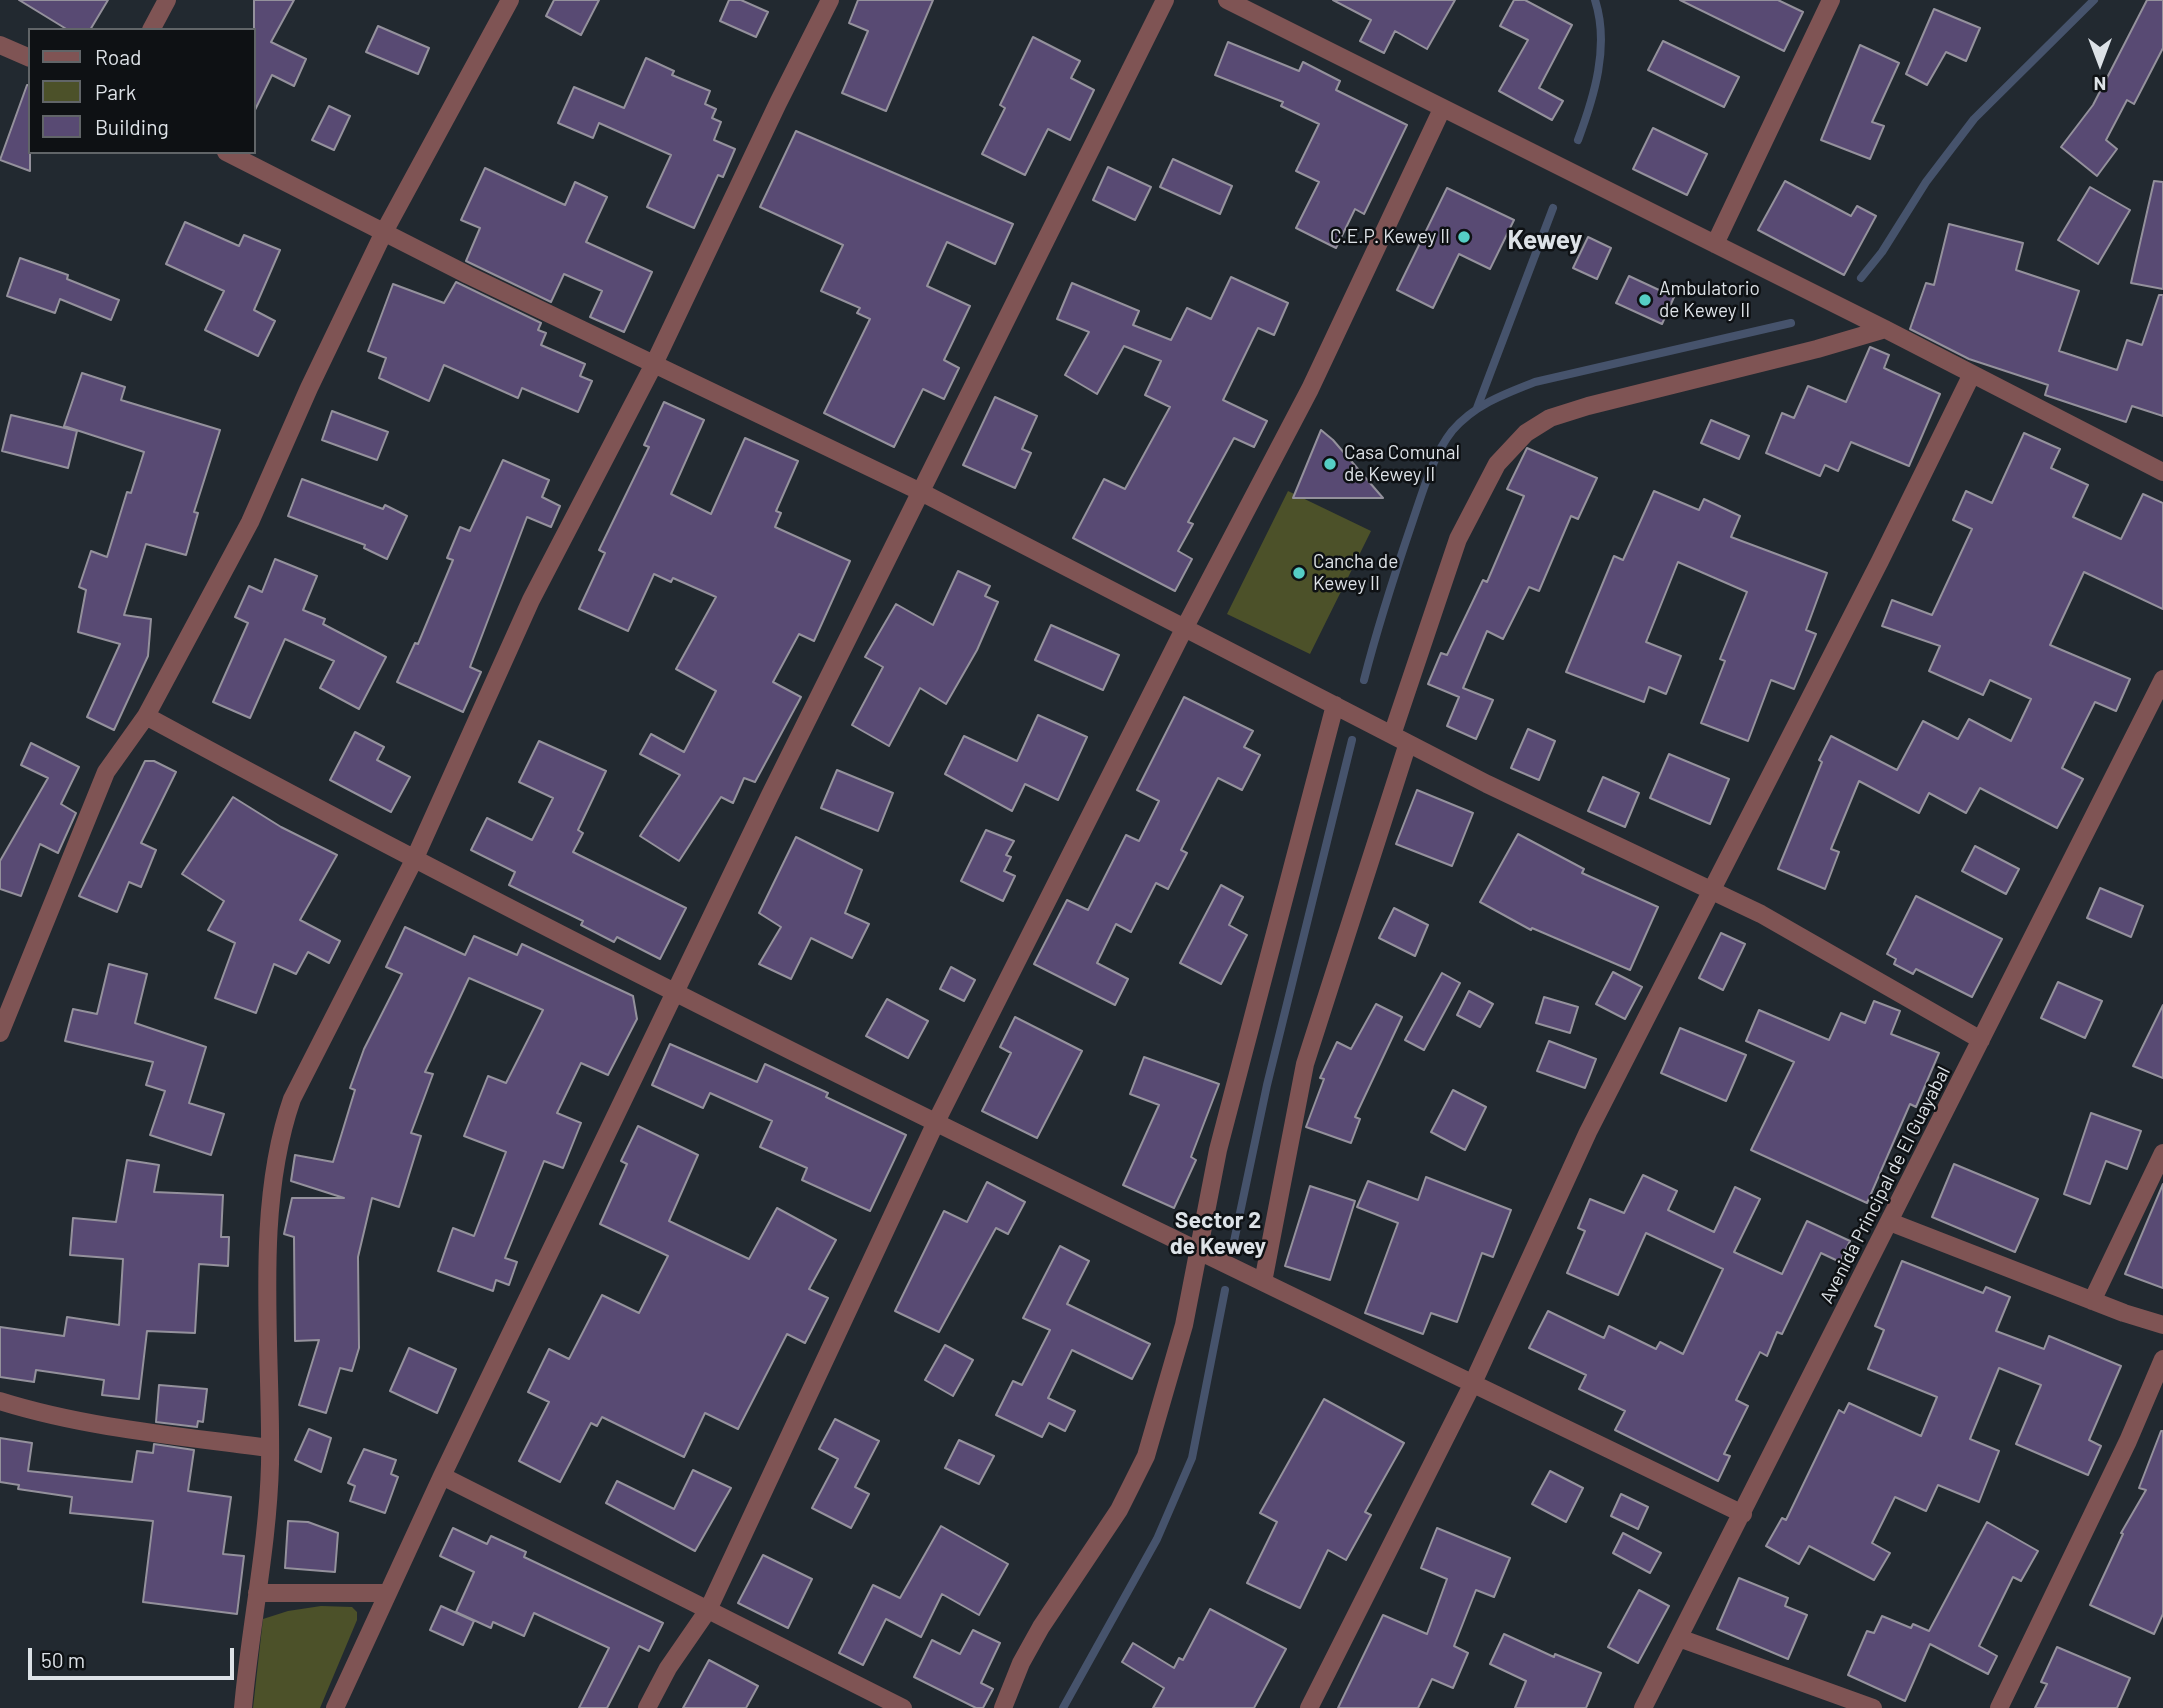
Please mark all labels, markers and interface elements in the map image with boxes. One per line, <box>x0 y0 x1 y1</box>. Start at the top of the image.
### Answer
legend <box>28 28 256 154</box>
north arrow <box>2065 28 2135 98</box>
text: Road <box>95 44 141 69</box>
text: N <box>2094 73 2106 96</box>
text: Park <box>95 79 136 104</box>
text: Building <box>95 114 169 139</box>
district label: Kewey <box>1508 224 1582 256</box>
place label: C.E.P. Kewey II <box>1330 226 1450 248</box>
marker: C.E.P. Kewey II <box>1456 229 1472 245</box>
place label: Ambulatorio de Kewey II <box>1659 278 1760 322</box>
marker: Ambulatorio de Kewey II <box>1637 292 1653 308</box>
place label: Casa Comunal de Kewey II <box>1344 442 1460 486</box>
marker: Casa Comunal de Kewey II <box>1322 456 1338 472</box>
place label: Cancha de Kewey II <box>1313 551 1398 595</box>
marker: Cancha de Kewey II <box>1291 565 1307 581</box>
street label: Avenida Principal de El Guayabal <box>1815 1063 1955 1307</box>
district label: Sector 2 de Kewey <box>1170 1206 1266 1260</box>
scale bar <box>32 1634 238 1678</box>
text: 50 m <box>41 1647 85 1672</box>

